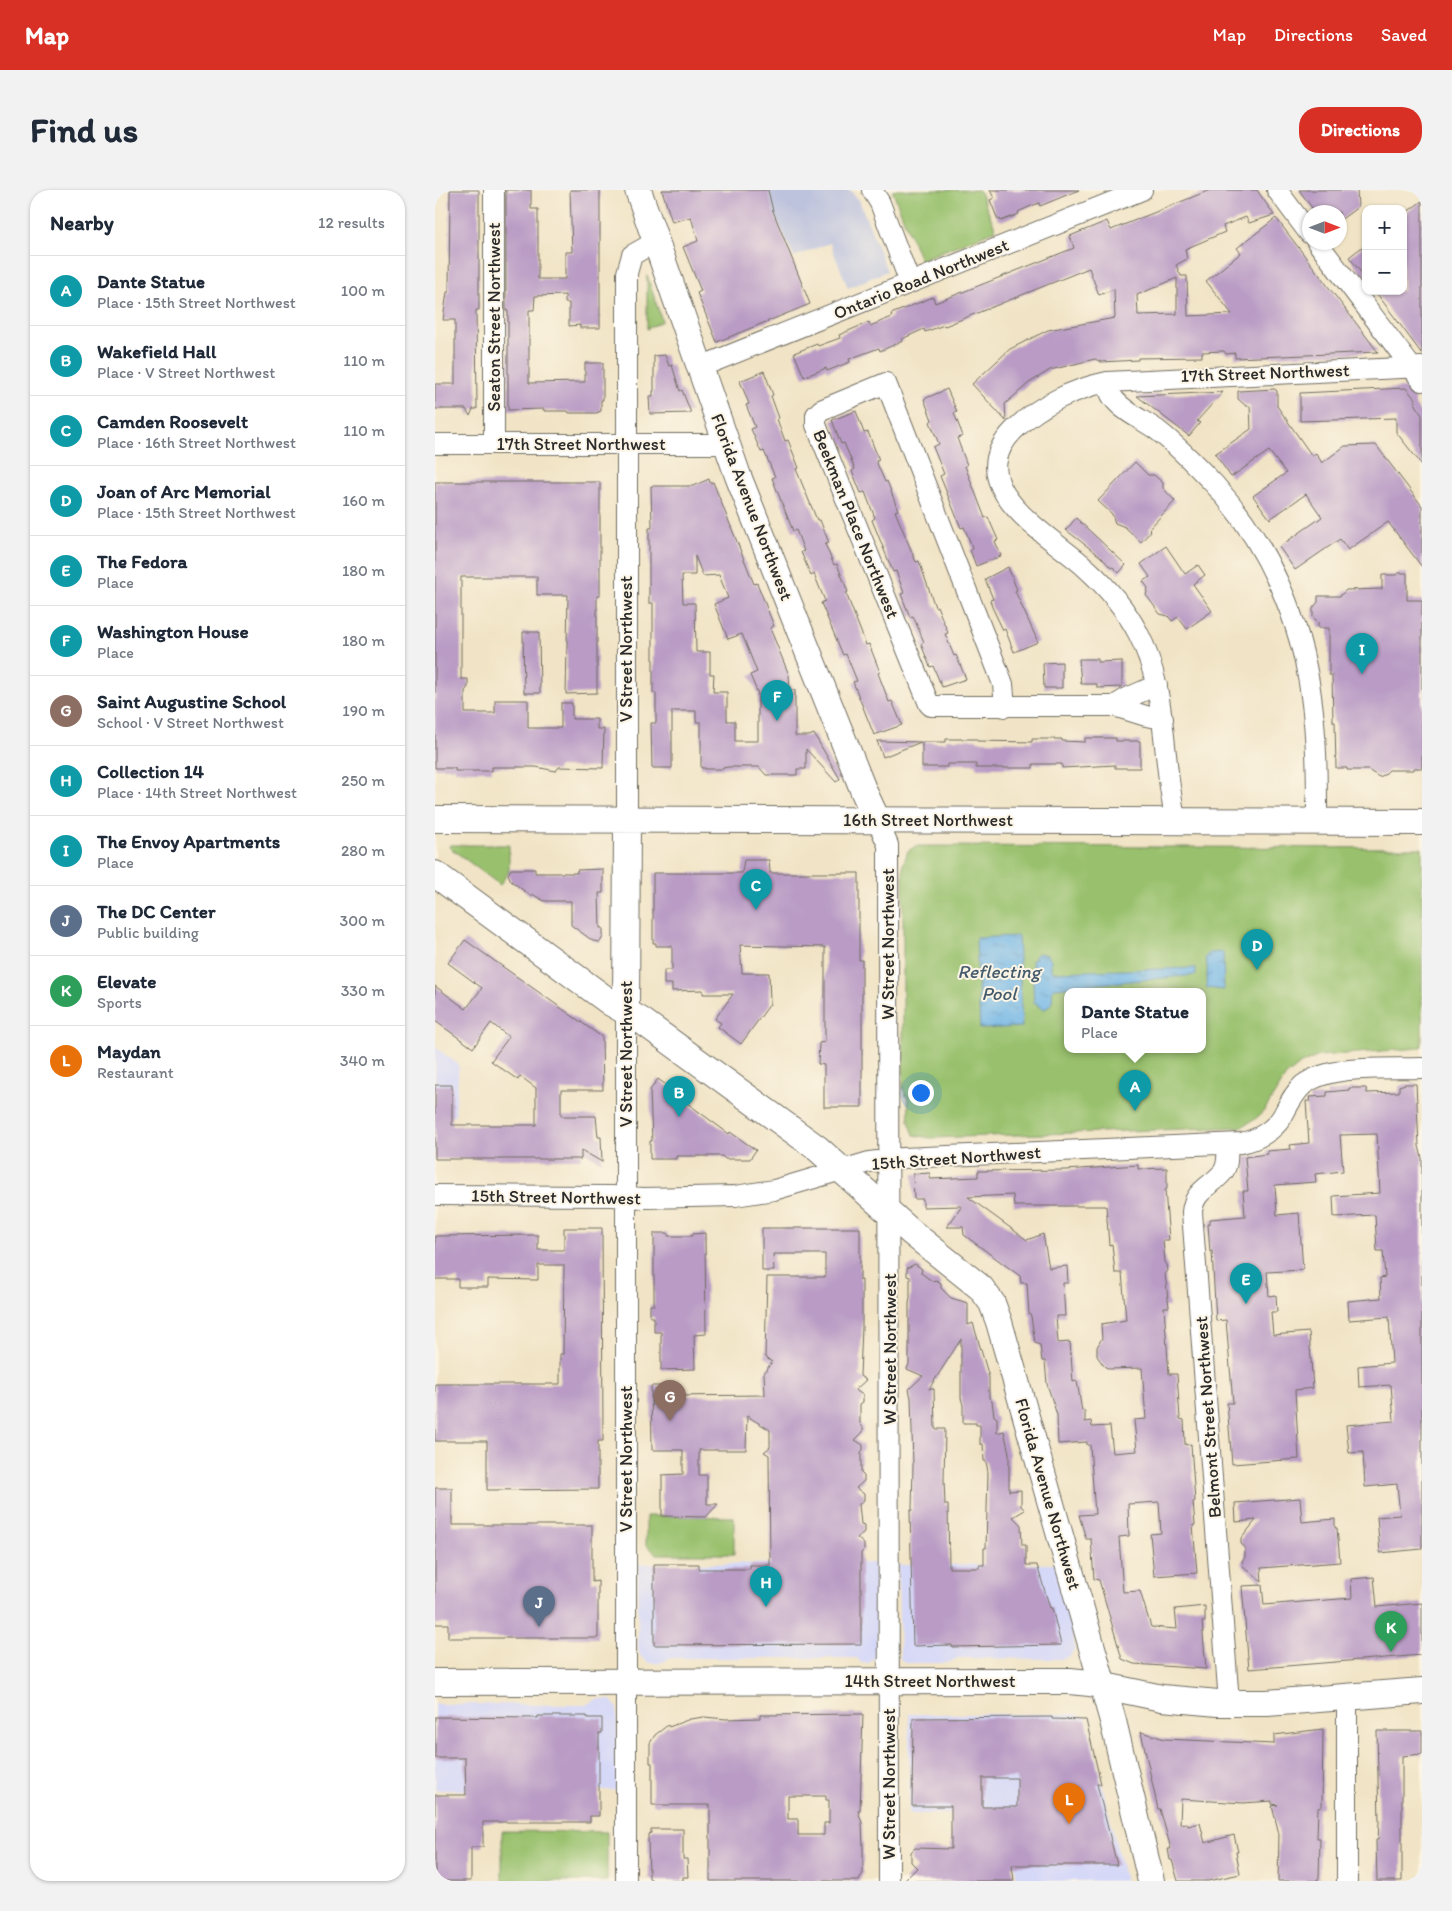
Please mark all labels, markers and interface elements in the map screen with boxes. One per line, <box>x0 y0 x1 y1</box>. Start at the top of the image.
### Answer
text: Map <box>25 21 69 50</box>
text: Map <box>1213 24 1246 46</box>
text: Directions <box>1274 24 1353 46</box>
text: Saved <box>1381 24 1427 46</box>
button: Directions <box>1299 107 1422 153</box>
text: Find us <box>30 109 138 151</box>
north arrow <box>1302 205 1347 250</box>
map controls <box>1362 205 1407 295</box>
button: + <box>1362 205 1407 250</box>
text: Nearby <box>50 210 114 235</box>
text: 12 results <box>318 213 385 232</box>
street label: Seaton Street Northwest <box>483 222 505 412</box>
street label: Ontario Road Northwest <box>830 234 1012 324</box>
button: − <box>1362 250 1407 295</box>
text: Dante Statue <box>97 270 205 293</box>
text: A <box>61 281 71 300</box>
text: 100 m <box>341 281 385 300</box>
text: Place · 15th Street Northwest <box>97 293 296 312</box>
text: Wakefield Hall <box>97 340 216 363</box>
text: B <box>61 351 71 370</box>
text: 110 m <box>343 351 385 370</box>
street label: 17th Street Northwest <box>1180 359 1350 387</box>
text: Place · V Street Northwest <box>97 363 275 382</box>
text: Camden Roosevelt <box>97 410 248 433</box>
street label: Florida Avenue Northwest <box>706 410 798 604</box>
text: C <box>61 421 71 440</box>
text: 110 m <box>343 421 385 440</box>
street label: Beekman Place Northwest <box>808 426 904 622</box>
text: Place · 16th Street Northwest <box>97 433 296 452</box>
street label: 17th Street Northwest <box>496 433 666 455</box>
text: Joan of Arc Memorial <box>97 480 271 503</box>
text: D <box>61 491 71 510</box>
text: 160 m <box>342 491 385 510</box>
text: Place · 15th Street Northwest <box>97 503 296 522</box>
text: The Fedora <box>97 550 187 573</box>
text: E <box>62 561 70 580</box>
text: 180 m <box>342 561 385 580</box>
text: Place <box>97 573 134 592</box>
street label: V Street Northwest <box>615 575 637 722</box>
text: Washington House <box>97 620 249 643</box>
text: F <box>62 631 70 650</box>
text: 180 m <box>342 631 385 650</box>
pin: I <box>1346 633 1378 674</box>
text: Place <box>97 643 134 662</box>
pin: F <box>761 680 793 721</box>
text: Saint Augustine School <box>97 690 286 713</box>
text: G <box>60 701 72 720</box>
text: 190 m <box>342 701 385 720</box>
text: School · V Street Northwest <box>97 713 284 732</box>
text: Collection 14 <box>97 760 204 783</box>
text: H <box>60 771 72 790</box>
text: 250 m <box>341 771 385 790</box>
text: Place · 14th Street Northwest <box>97 783 297 802</box>
street label: 16th Street Northwest <box>843 809 1013 831</box>
text: The Envoy Apartments <box>97 830 280 853</box>
text: I <box>63 841 69 860</box>
text: 280 m <box>341 841 385 860</box>
text: Place <box>97 853 134 872</box>
street label: W Street Northwest <box>877 868 899 1020</box>
pin: C <box>740 869 772 910</box>
text: The DC Center <box>97 900 216 923</box>
text: J <box>62 911 70 930</box>
text: 300 m <box>340 911 385 930</box>
text: Public building <box>97 923 199 942</box>
pin: D <box>1241 929 1273 970</box>
water label: Reflecting Pool <box>958 960 1043 1005</box>
text: Elevate <box>97 970 156 993</box>
street label: V Street Northwest <box>615 980 637 1127</box>
text: K <box>61 981 71 1000</box>
text: 330 m <box>341 981 385 1000</box>
popup <box>1064 988 1206 1053</box>
text: Sports <box>97 993 142 1012</box>
text: Dante Statue <box>1081 1000 1189 1023</box>
text: Place <box>1081 1023 1118 1042</box>
text: Maydan <box>97 1040 161 1063</box>
text: L <box>62 1051 70 1070</box>
text: 340 m <box>340 1051 385 1070</box>
text: Restaurant <box>97 1063 174 1082</box>
pin: A <box>1119 1070 1151 1111</box>
pin: B <box>663 1076 695 1117</box>
your location <box>908 1080 934 1106</box>
street label: 15th Street Northwest <box>871 1141 1042 1175</box>
street label: 15th Street Northwest <box>471 1185 641 1209</box>
pin: E <box>1230 1263 1262 1304</box>
street label: W Street Northwest <box>879 1273 901 1425</box>
street label: Belmont Street Northwest <box>1190 1315 1226 1519</box>
pin: G <box>654 1380 686 1421</box>
street label: V Street Northwest <box>615 1385 637 1532</box>
street label: Florida Avenue Northwest <box>1010 1396 1086 1593</box>
pin: H <box>750 1566 782 1607</box>
pin: J <box>523 1586 555 1627</box>
pin: K <box>1375 1611 1407 1652</box>
street label: 14th Street Northwest <box>844 1670 1016 1692</box>
street label: W Street Northwest <box>878 1708 900 1860</box>
pin: L <box>1053 1783 1085 1824</box>

